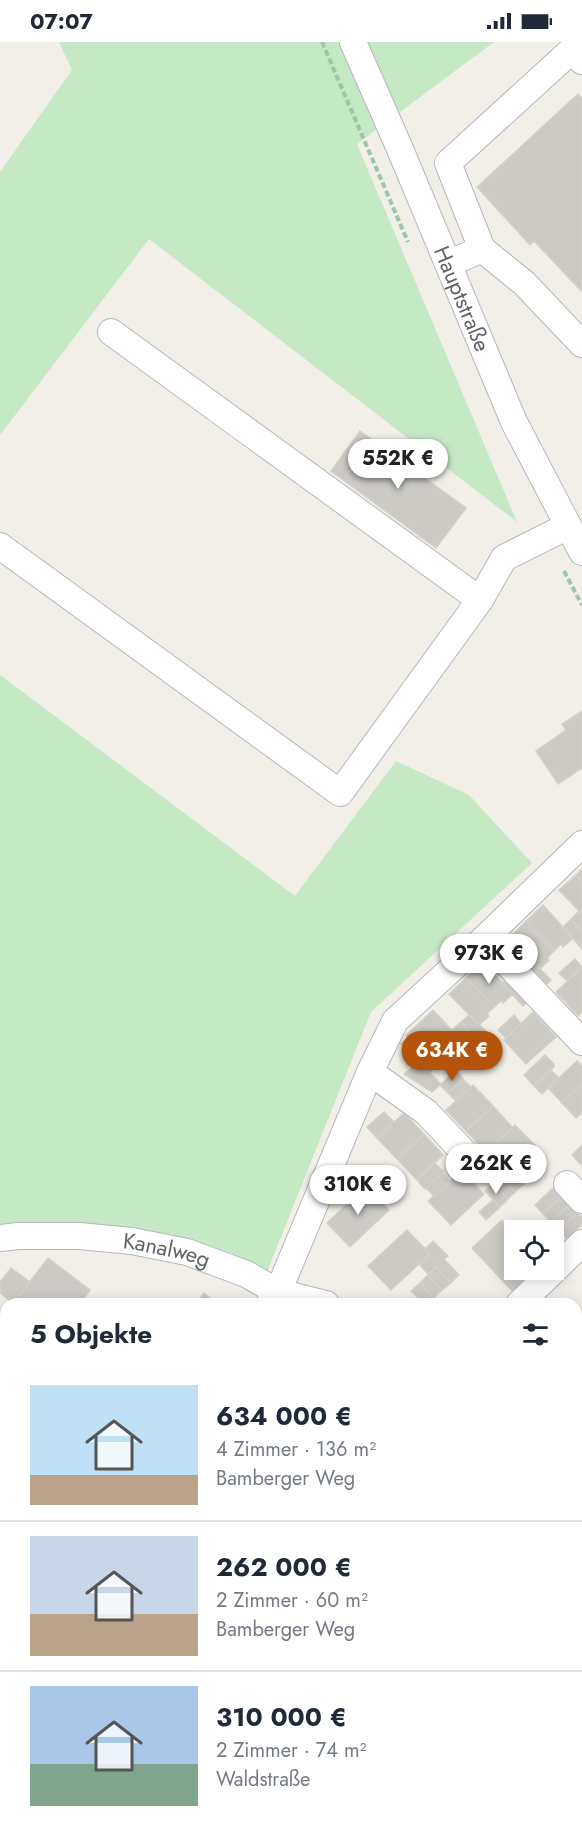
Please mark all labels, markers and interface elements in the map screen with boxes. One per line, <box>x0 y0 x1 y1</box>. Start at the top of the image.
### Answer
text: 07:07 <box>30 5 93 37</box>
street label: Hauptstraße <box>426 241 499 356</box>
pin: 552K € <box>349 439 447 490</box>
text: 552K € <box>362 444 434 473</box>
pin: 973K € <box>440 934 538 985</box>
text: 973K € <box>454 939 524 968</box>
pin: 634K € <box>403 1031 501 1082</box>
text: 634K € <box>416 1036 488 1065</box>
pin: 262K € <box>447 1144 545 1195</box>
text: 262K € <box>460 1149 532 1178</box>
pin: 310K € <box>309 1165 407 1216</box>
text: 310K € <box>324 1170 392 1199</box>
map controls <box>504 1220 564 1280</box>
button: locate <box>504 1220 564 1280</box>
street label: Kanalweg <box>122 1224 215 1275</box>
text: 5 Objekte <box>30 1315 152 1353</box>
icon: filters <box>519 1318 552 1351</box>
text: 634 000 € <box>216 1397 352 1435</box>
icon: home <box>78 1409 150 1481</box>
text: 4 Zimmer · 136 m² <box>216 1435 376 1464</box>
text: Bamberger Weg <box>216 1464 355 1493</box>
text: 262 000 € <box>216 1548 352 1586</box>
icon: home <box>78 1560 150 1632</box>
text: 2 Zimmer · 60 m² <box>216 1586 368 1615</box>
text: Bamberger Weg <box>216 1615 355 1644</box>
text: 310 000 € <box>216 1698 347 1736</box>
icon: home <box>78 1710 150 1782</box>
text: 2 Zimmer · 74 m² <box>216 1736 367 1765</box>
text: Waldstraße <box>216 1765 310 1794</box>

